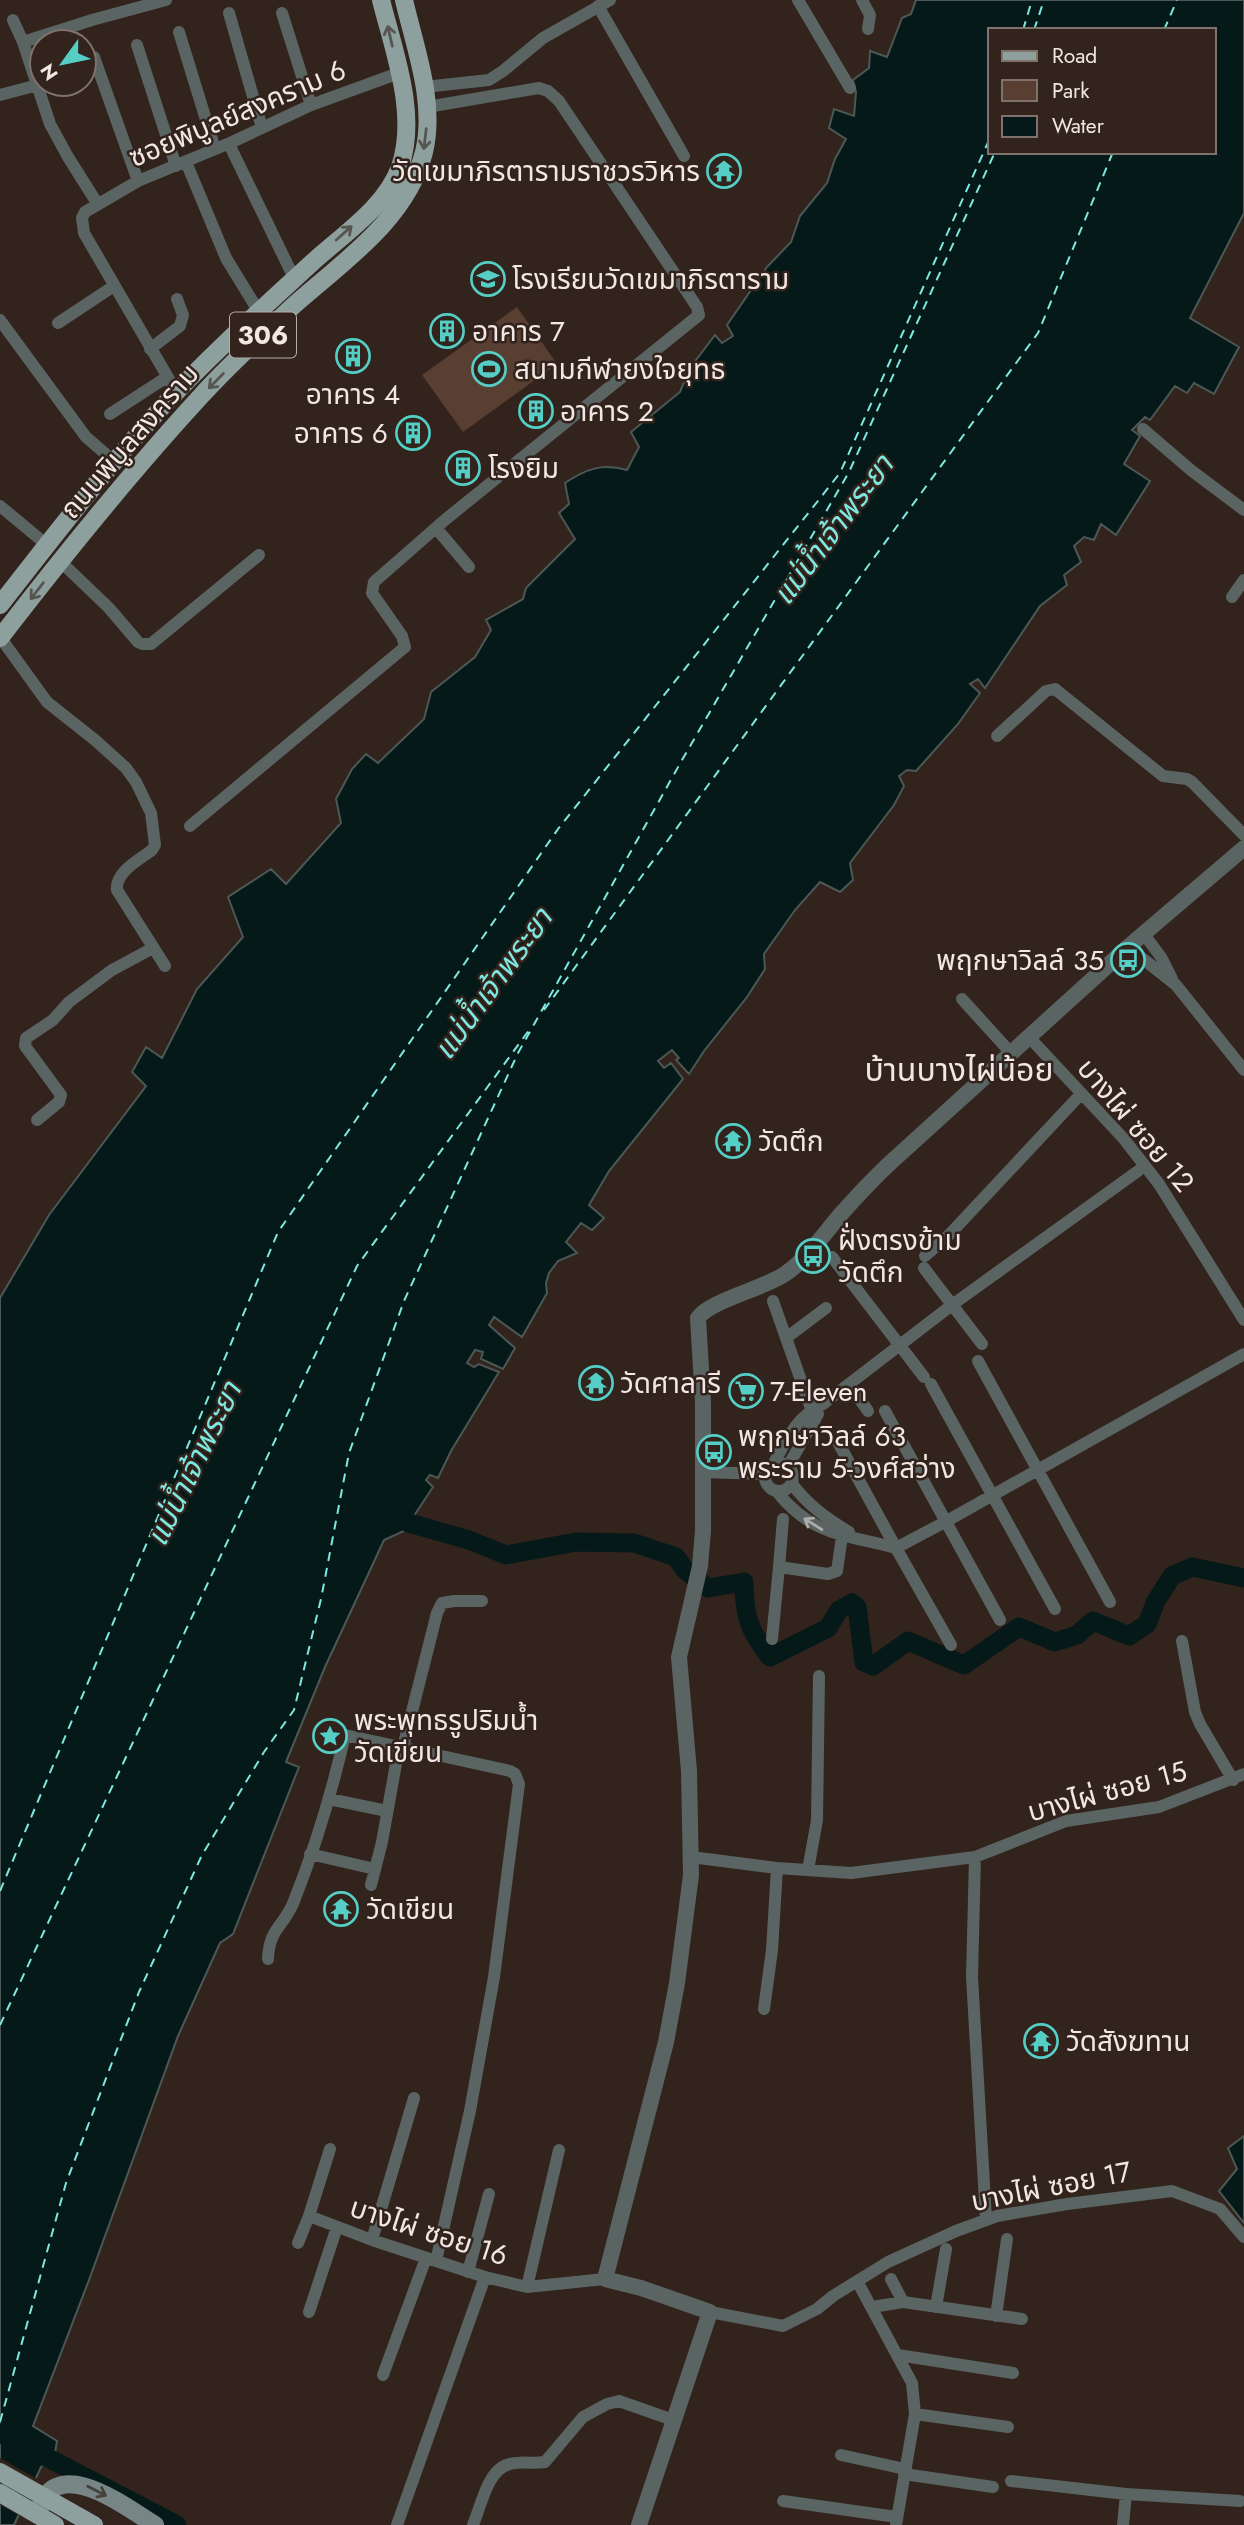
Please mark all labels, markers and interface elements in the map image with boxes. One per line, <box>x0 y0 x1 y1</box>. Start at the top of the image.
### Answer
one-way arrow <box>383 25 396 48</box>
north arrow <box>28 28 98 98</box>
legend <box>988 28 1216 154</box>
text: Road <box>1052 41 1097 71</box>
street label: ซอยพิบูลย์สงคราม 6 <box>122 49 352 178</box>
text: N <box>34 58 65 86</box>
text: Park <box>1052 76 1090 106</box>
text: Water <box>1052 111 1105 141</box>
one-way arrow <box>419 127 432 150</box>
place label: วัดเขมาภิรตารามราชวรวิหาร <box>392 151 700 192</box>
temple icon: วัดเขมาภิรตารามราชวรวิหาร <box>705 152 743 190</box>
one-way arrow <box>335 225 352 242</box>
place label: โรงเรียนวัดเขมาภิรตาราม <box>512 259 789 300</box>
school or university icon: โรงเรียนวัดเขมาภิรตาราม <box>469 260 507 298</box>
place label: อาคาร 7 <box>472 311 565 352</box>
road number: 306 <box>230 312 296 358</box>
building icon: อาคาร 7 <box>428 312 466 350</box>
building icon: อาคาร 4 <box>334 337 372 375</box>
place label: สนามกีฬายงใจยุทธ <box>514 349 725 390</box>
sports icon: สนามกีฬายงใจยุทธ <box>470 350 508 388</box>
street label: ถนนพิบูลสงคราม <box>50 355 208 528</box>
one-way arrow <box>208 372 225 389</box>
place label: อาคาร 4 <box>306 374 400 415</box>
place label: อาคาร 2 <box>560 391 654 432</box>
building icon: อาคาร 2 <box>517 392 555 430</box>
place label: อาคาร 6 <box>294 413 388 454</box>
building icon: อาคาร 6 <box>394 414 432 452</box>
water label: แม่น้ำเจ้าพระยา <box>762 444 904 614</box>
place label: โรงยิม <box>488 448 559 489</box>
building icon: โรงยิม <box>444 449 482 487</box>
one-way arrow <box>29 581 44 600</box>
water label: แม่น้ำเจ้าพระยา <box>423 898 563 1068</box>
place label: พฤกษาวิลล์ 35 <box>936 940 1104 981</box>
bus stop icon: พฤกษาวิลล์ 35 <box>1109 941 1147 979</box>
district label: บ้านบางไผ่น้อย <box>865 1047 1053 1093</box>
street label: บางไผ่ ซอย 12 <box>1067 1049 1204 1201</box>
place label: วัดตึก <box>758 1121 824 1162</box>
temple icon: วัดตึก <box>714 1122 752 1160</box>
place label: ฝั่งตรงข้าม วัดตึก <box>838 1220 962 1293</box>
bus stop icon: ฝั่งตรงข้าม วัดตึก <box>794 1237 832 1275</box>
place label: วัดศาลารี <box>620 1363 721 1404</box>
temple icon: วัดศาลารี <box>577 1364 615 1402</box>
place label: 7-Eleven <box>770 1371 867 1412</box>
supermarket icon: 7-Eleven <box>727 1372 765 1410</box>
water label: แม่น้ำเจ้าพระยา <box>135 1373 253 1553</box>
place label: พฤกษาวิลล์ 63 พระราม 5-วงศ์สว่าง <box>738 1416 955 1489</box>
bus stop icon: พฤกษาวิลล์ 63 พระราม 5-วงศ์สว่าง <box>695 1433 733 1471</box>
one-way arrow <box>803 1516 823 1530</box>
place label: พระพุทธรูปริมน้ำ วัดเขียน <box>354 1700 538 1773</box>
place icon: พระพุทธรูปริมน้ำ วัดเขียน <box>311 1717 349 1755</box>
street label: บางไผ่ ซอย 15 <box>1023 1751 1191 1832</box>
place label: วัดเขียน <box>366 1889 454 1930</box>
temple icon: วัดเขียน <box>322 1890 360 1928</box>
place label: วัดสังฆทาน <box>1066 2021 1190 2062</box>
temple icon: วัดสังฆทาน <box>1022 2022 1060 2060</box>
street label: บางไผ่ ซอย 17 <box>967 2151 1135 2222</box>
street label: บางไผ่ ซอย 16 <box>345 2187 513 2276</box>
one-way arrow <box>86 2485 107 2498</box>

